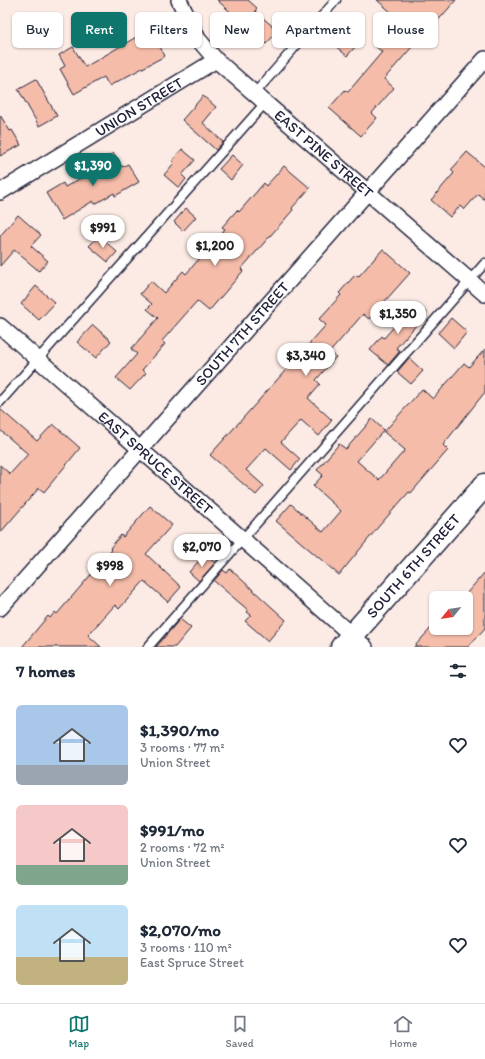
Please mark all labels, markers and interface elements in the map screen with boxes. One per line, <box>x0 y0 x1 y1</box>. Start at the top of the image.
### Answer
chip: Buy <box>12 12 63 48</box>
chip: Rent <box>71 12 127 48</box>
chip: Filters <box>135 12 202 48</box>
chip: New <box>210 12 264 48</box>
chip: Apartment <box>272 12 365 48</box>
chip: House <box>373 12 438 48</box>
street label: UNION STREET <box>92 73 187 141</box>
street label: EAST PINE STREET <box>271 106 378 202</box>
pin: $1,390 <box>60 153 126 187</box>
text: $1,390 <box>74 158 112 173</box>
pin: $991 <box>79 215 127 249</box>
text: $991 <box>90 220 116 235</box>
pin: $1,200 <box>182 233 248 267</box>
text: $1,200 <box>196 238 234 253</box>
street label: SOUTH 7TH STREET <box>192 278 293 389</box>
pin: $1,350 <box>365 301 431 335</box>
text: $1,350 <box>379 306 417 321</box>
pin: $3,340 <box>273 343 339 377</box>
text: $3,340 <box>286 348 326 363</box>
street label: EAST SPRUCE STREET <box>94 407 217 518</box>
street label: SOUTH 6TH STREET <box>363 510 465 622</box>
pin: $2,070 <box>169 534 235 568</box>
text: $2,070 <box>183 539 221 554</box>
pin: $998 <box>86 553 134 587</box>
text: $998 <box>96 558 124 573</box>
north arrow <box>429 591 473 635</box>
map controls <box>429 591 473 635</box>
icon: filters <box>447 660 469 682</box>
text: 7 homes <box>16 661 76 681</box>
text: $1,390/mo <box>140 720 219 740</box>
icon: home <box>48 721 96 769</box>
icon: heart <box>447 734 469 756</box>
text: 3 rooms · 77 m² <box>140 740 225 755</box>
text: Union Street <box>140 755 210 770</box>
text: $991/mo <box>140 820 204 840</box>
icon: home <box>48 821 96 869</box>
icon: heart <box>447 834 469 856</box>
text: 2 rooms · 72 m² <box>140 840 225 855</box>
text: Union Street <box>140 855 210 870</box>
text: $2,070/mo <box>140 920 221 940</box>
icon: home <box>48 921 96 969</box>
icon: heart <box>447 934 469 956</box>
text: 3 rooms · 110 m² <box>140 940 232 955</box>
text: East Spruce Street <box>140 955 244 970</box>
tab: Map <box>68 1013 90 1050</box>
tab: Saved <box>226 1013 254 1050</box>
tab: Home <box>389 1013 417 1050</box>

